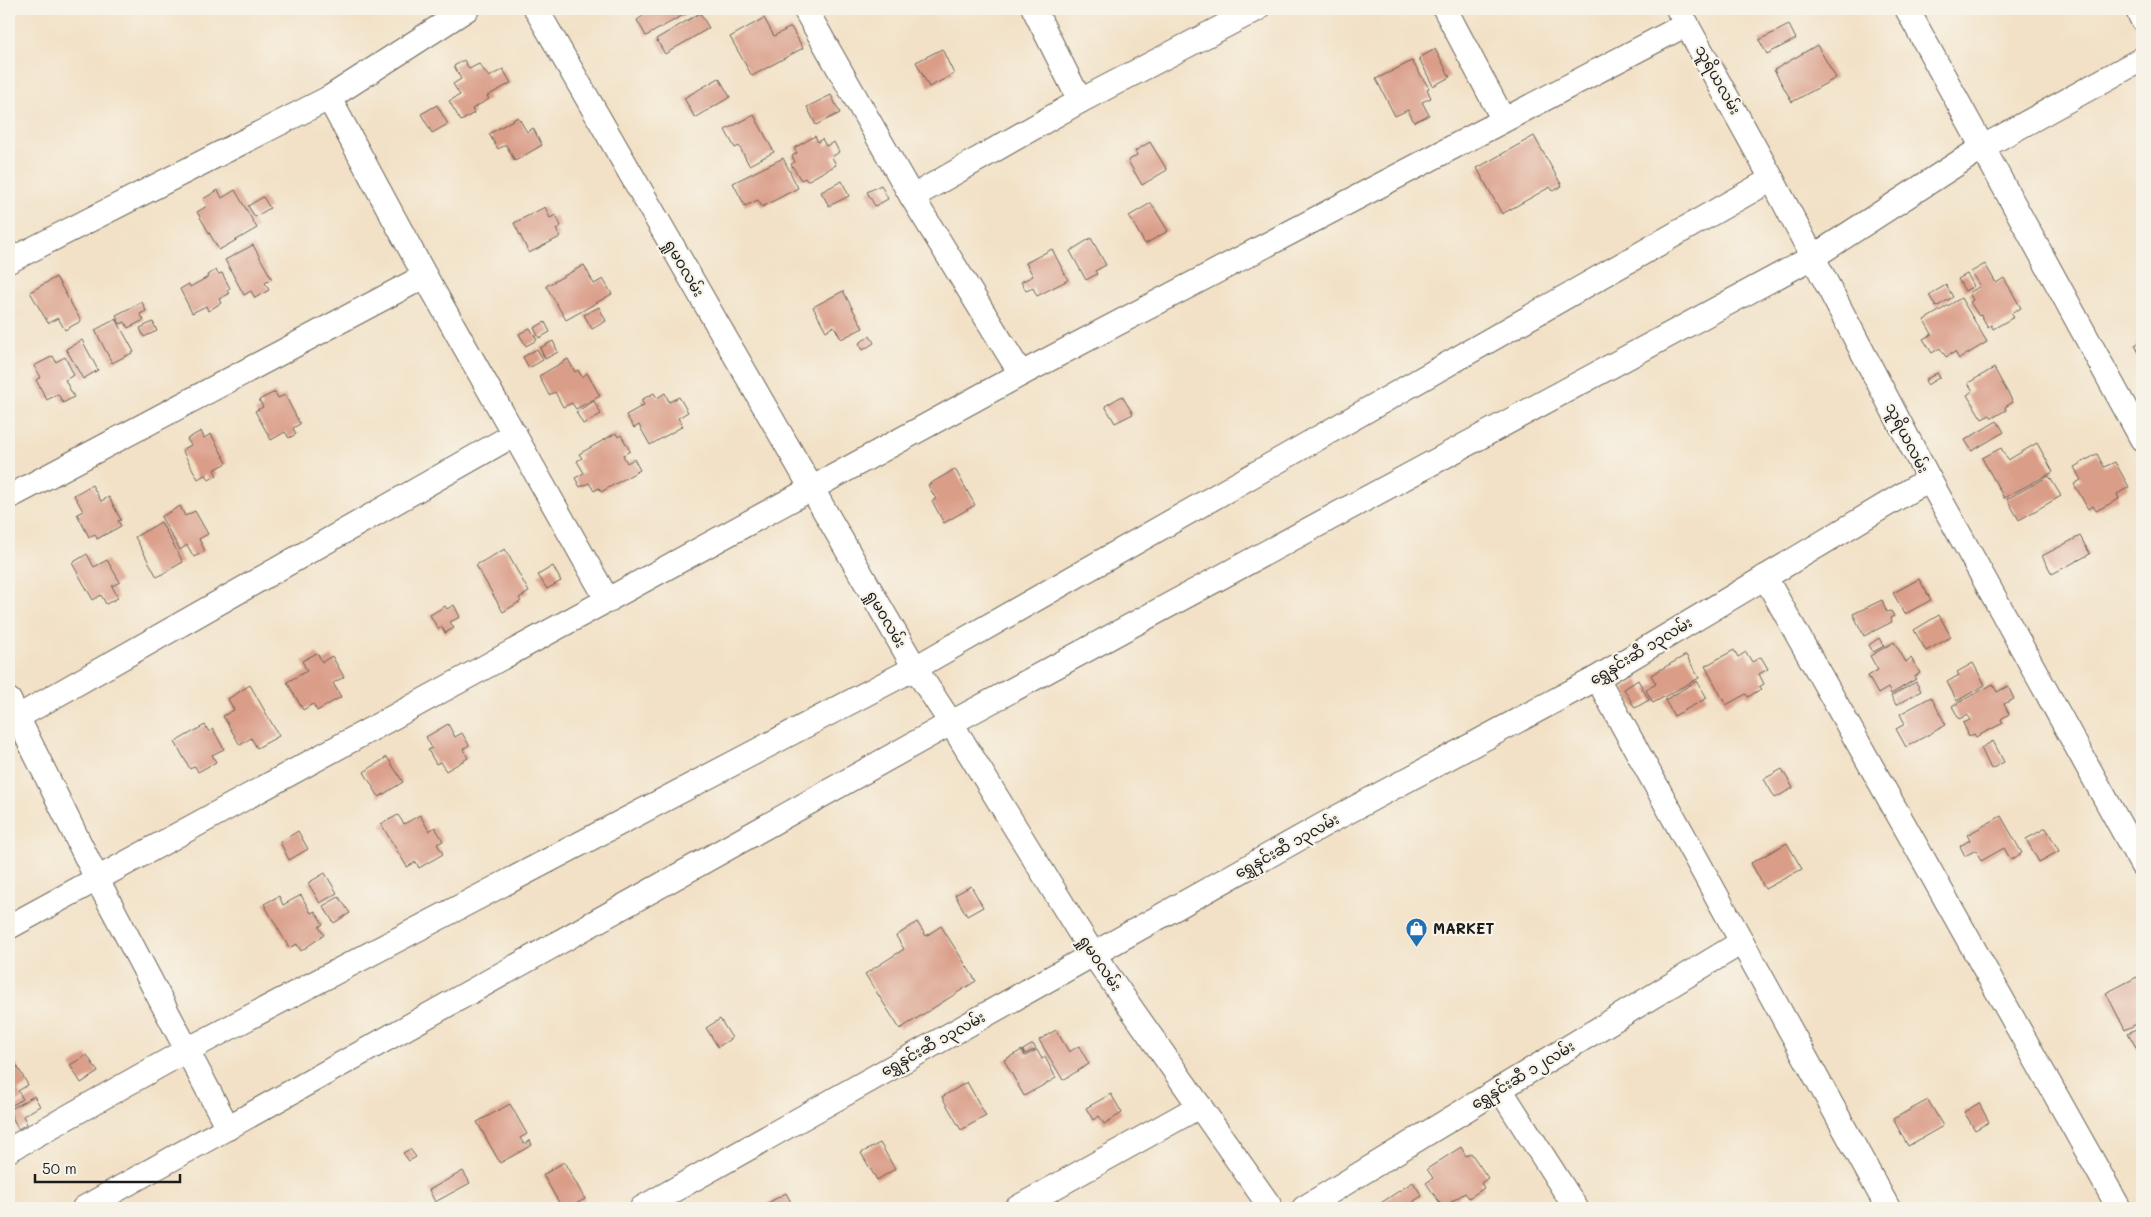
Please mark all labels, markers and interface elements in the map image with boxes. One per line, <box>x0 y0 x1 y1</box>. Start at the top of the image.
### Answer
street label: သူရိယလမ်း <box>1689 41 1746 119</box>
street label: ရှုမဝလမ်း <box>658 235 709 302</box>
street label: သူရိယလမ်း <box>1879 399 1934 477</box>
street label: ရှုမဝလမ်း <box>860 586 911 653</box>
street label: ရွှေနှင်းဆီ ၁၃လမ်း <box>1585 612 1697 691</box>
street label: ရွှေနှင်းဆီ ၁၃လမ်း <box>1231 808 1344 885</box>
shop icon: MARKET <box>1405 917 1429 948</box>
place label: MARKET <box>1433 918 1494 938</box>
street label: ရှုမဝလမ်း <box>1072 930 1127 996</box>
street label: ရွှေနှင်းဆီ ၁၃လမ်း <box>877 1006 990 1083</box>
street label: ရွှေနှင်းဆီ ၁၂လမ်း <box>1467 1035 1579 1116</box>
scale bar <box>35 1152 180 1184</box>
text: 50 m <box>42 1158 77 1178</box>

